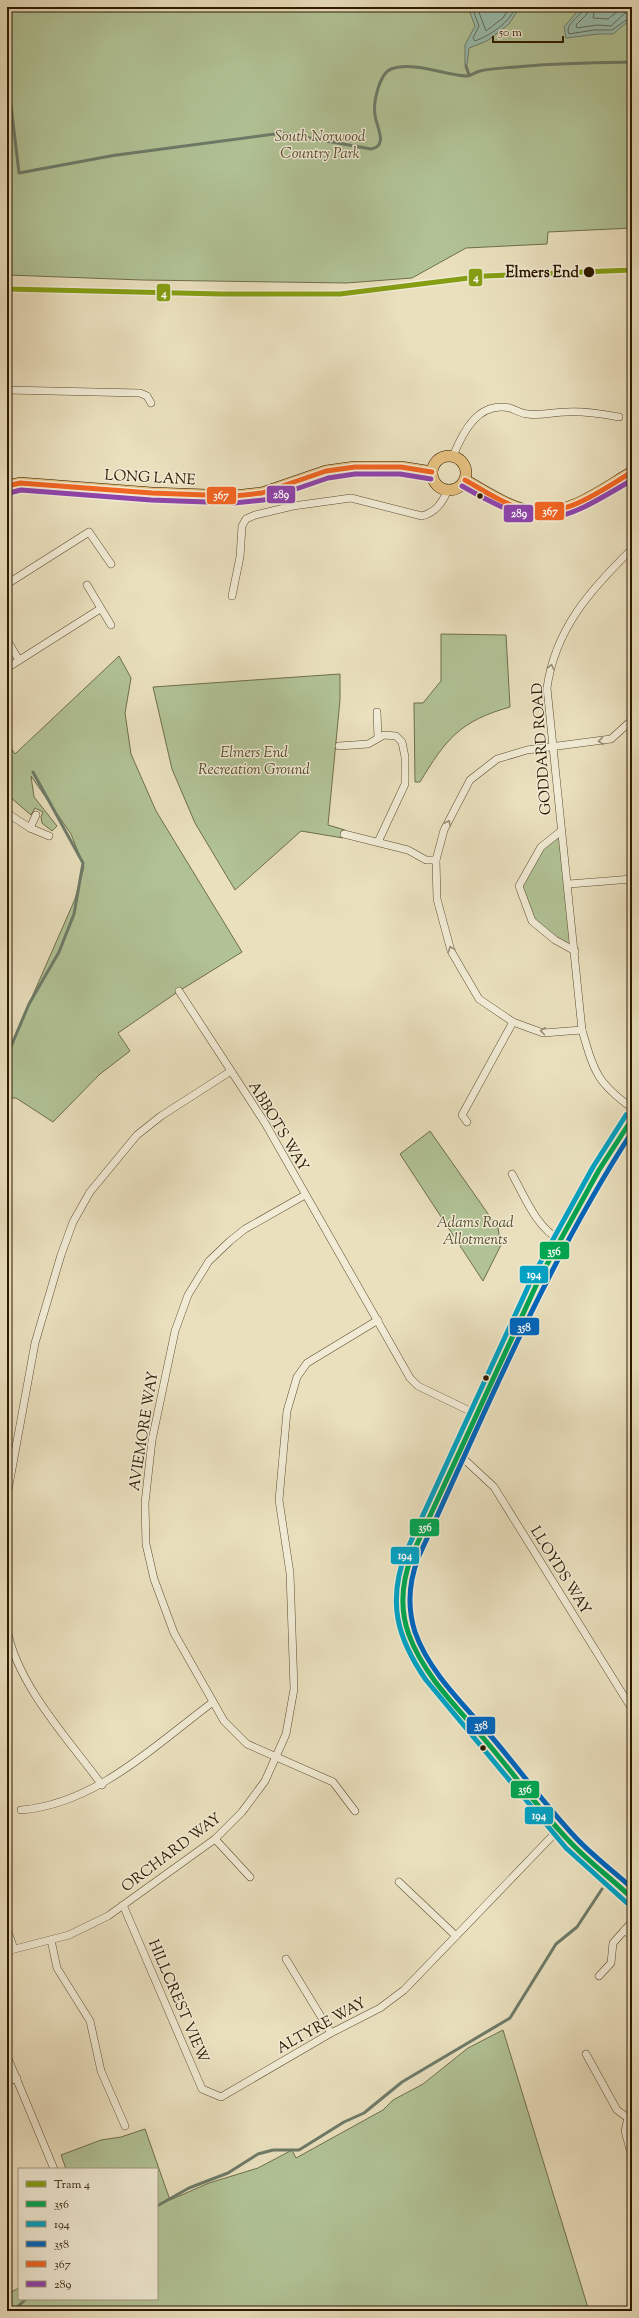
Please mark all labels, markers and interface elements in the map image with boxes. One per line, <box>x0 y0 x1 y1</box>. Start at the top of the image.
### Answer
scale bar <box>493 18 563 44</box>
text: 50 m <box>498 24 522 42</box>
park label: South Norwood Country Park <box>275 127 366 165</box>
place label: Elmers End <box>506 263 580 284</box>
marker: Elmers End <box>582 265 596 279</box>
line badge: 4 <box>468 268 483 287</box>
text: 4 <box>472 270 479 286</box>
line badge: 4 <box>156 283 171 302</box>
text: 4 <box>160 286 167 302</box>
street label: LONG LANE <box>104 466 196 491</box>
line badge: 289 <box>266 485 296 504</box>
line badge: 367 <box>206 486 237 505</box>
text: 289 <box>273 487 290 503</box>
text: 367 <box>213 488 229 504</box>
unlabelled marker <box>475 491 485 501</box>
line badge: 367 <box>534 501 565 521</box>
line badge: 289 <box>503 504 534 523</box>
text: 367 <box>542 504 558 520</box>
text: 289 <box>511 506 528 522</box>
one-way arrow <box>546 664 554 670</box>
street label: GODDARD ROAD <box>527 682 558 816</box>
one-way arrow <box>598 736 604 745</box>
park label: Elmers End Recreation Ground <box>198 743 310 781</box>
one-way arrow <box>443 820 451 827</box>
one-way arrow <box>448 946 456 953</box>
one-way arrow <box>540 1027 546 1036</box>
street label: ABBOTS WAY <box>243 1078 313 1176</box>
park label: Adams Road Allotments <box>436 1213 514 1251</box>
line badge: 356 <box>539 1241 570 1260</box>
text: 356 <box>547 1244 561 1260</box>
line badge: 194 <box>519 1265 549 1284</box>
text: 194 <box>526 1267 542 1283</box>
line badge: 358 <box>509 1317 540 1336</box>
text: 358 <box>517 1320 531 1336</box>
street label: AVIEMORE WAY <box>125 1370 164 1493</box>
unlabelled marker <box>481 1373 491 1383</box>
line badge: 356 <box>409 1518 440 1537</box>
text: 356 <box>418 1520 432 1536</box>
street label: LLOYDS WAY <box>524 1523 595 1619</box>
line badge: 194 <box>390 1546 420 1565</box>
text: 194 <box>397 1548 413 1564</box>
line badge: 358 <box>466 1716 496 1735</box>
text: 358 <box>474 1718 488 1734</box>
unlabelled marker <box>478 1743 488 1753</box>
line badge: 356 <box>510 1780 540 1799</box>
text: 356 <box>518 1782 532 1798</box>
line badge: 194 <box>524 1806 554 1825</box>
street label: ORCHARD WAY <box>118 1808 227 1898</box>
text: 194 <box>531 1808 547 1824</box>
street label: HILLCREST VIEW <box>142 1937 213 2067</box>
street label: ALTYRE WAY <box>273 1993 371 2060</box>
legend <box>18 2168 158 2300</box>
text: Tram 4 <box>54 2176 90 2194</box>
text: 356 <box>54 2196 69 2214</box>
text: 194 <box>54 2216 70 2234</box>
text: 358 <box>54 2236 69 2254</box>
text: 367 <box>54 2256 71 2274</box>
text: 289 <box>54 2276 72 2294</box>

